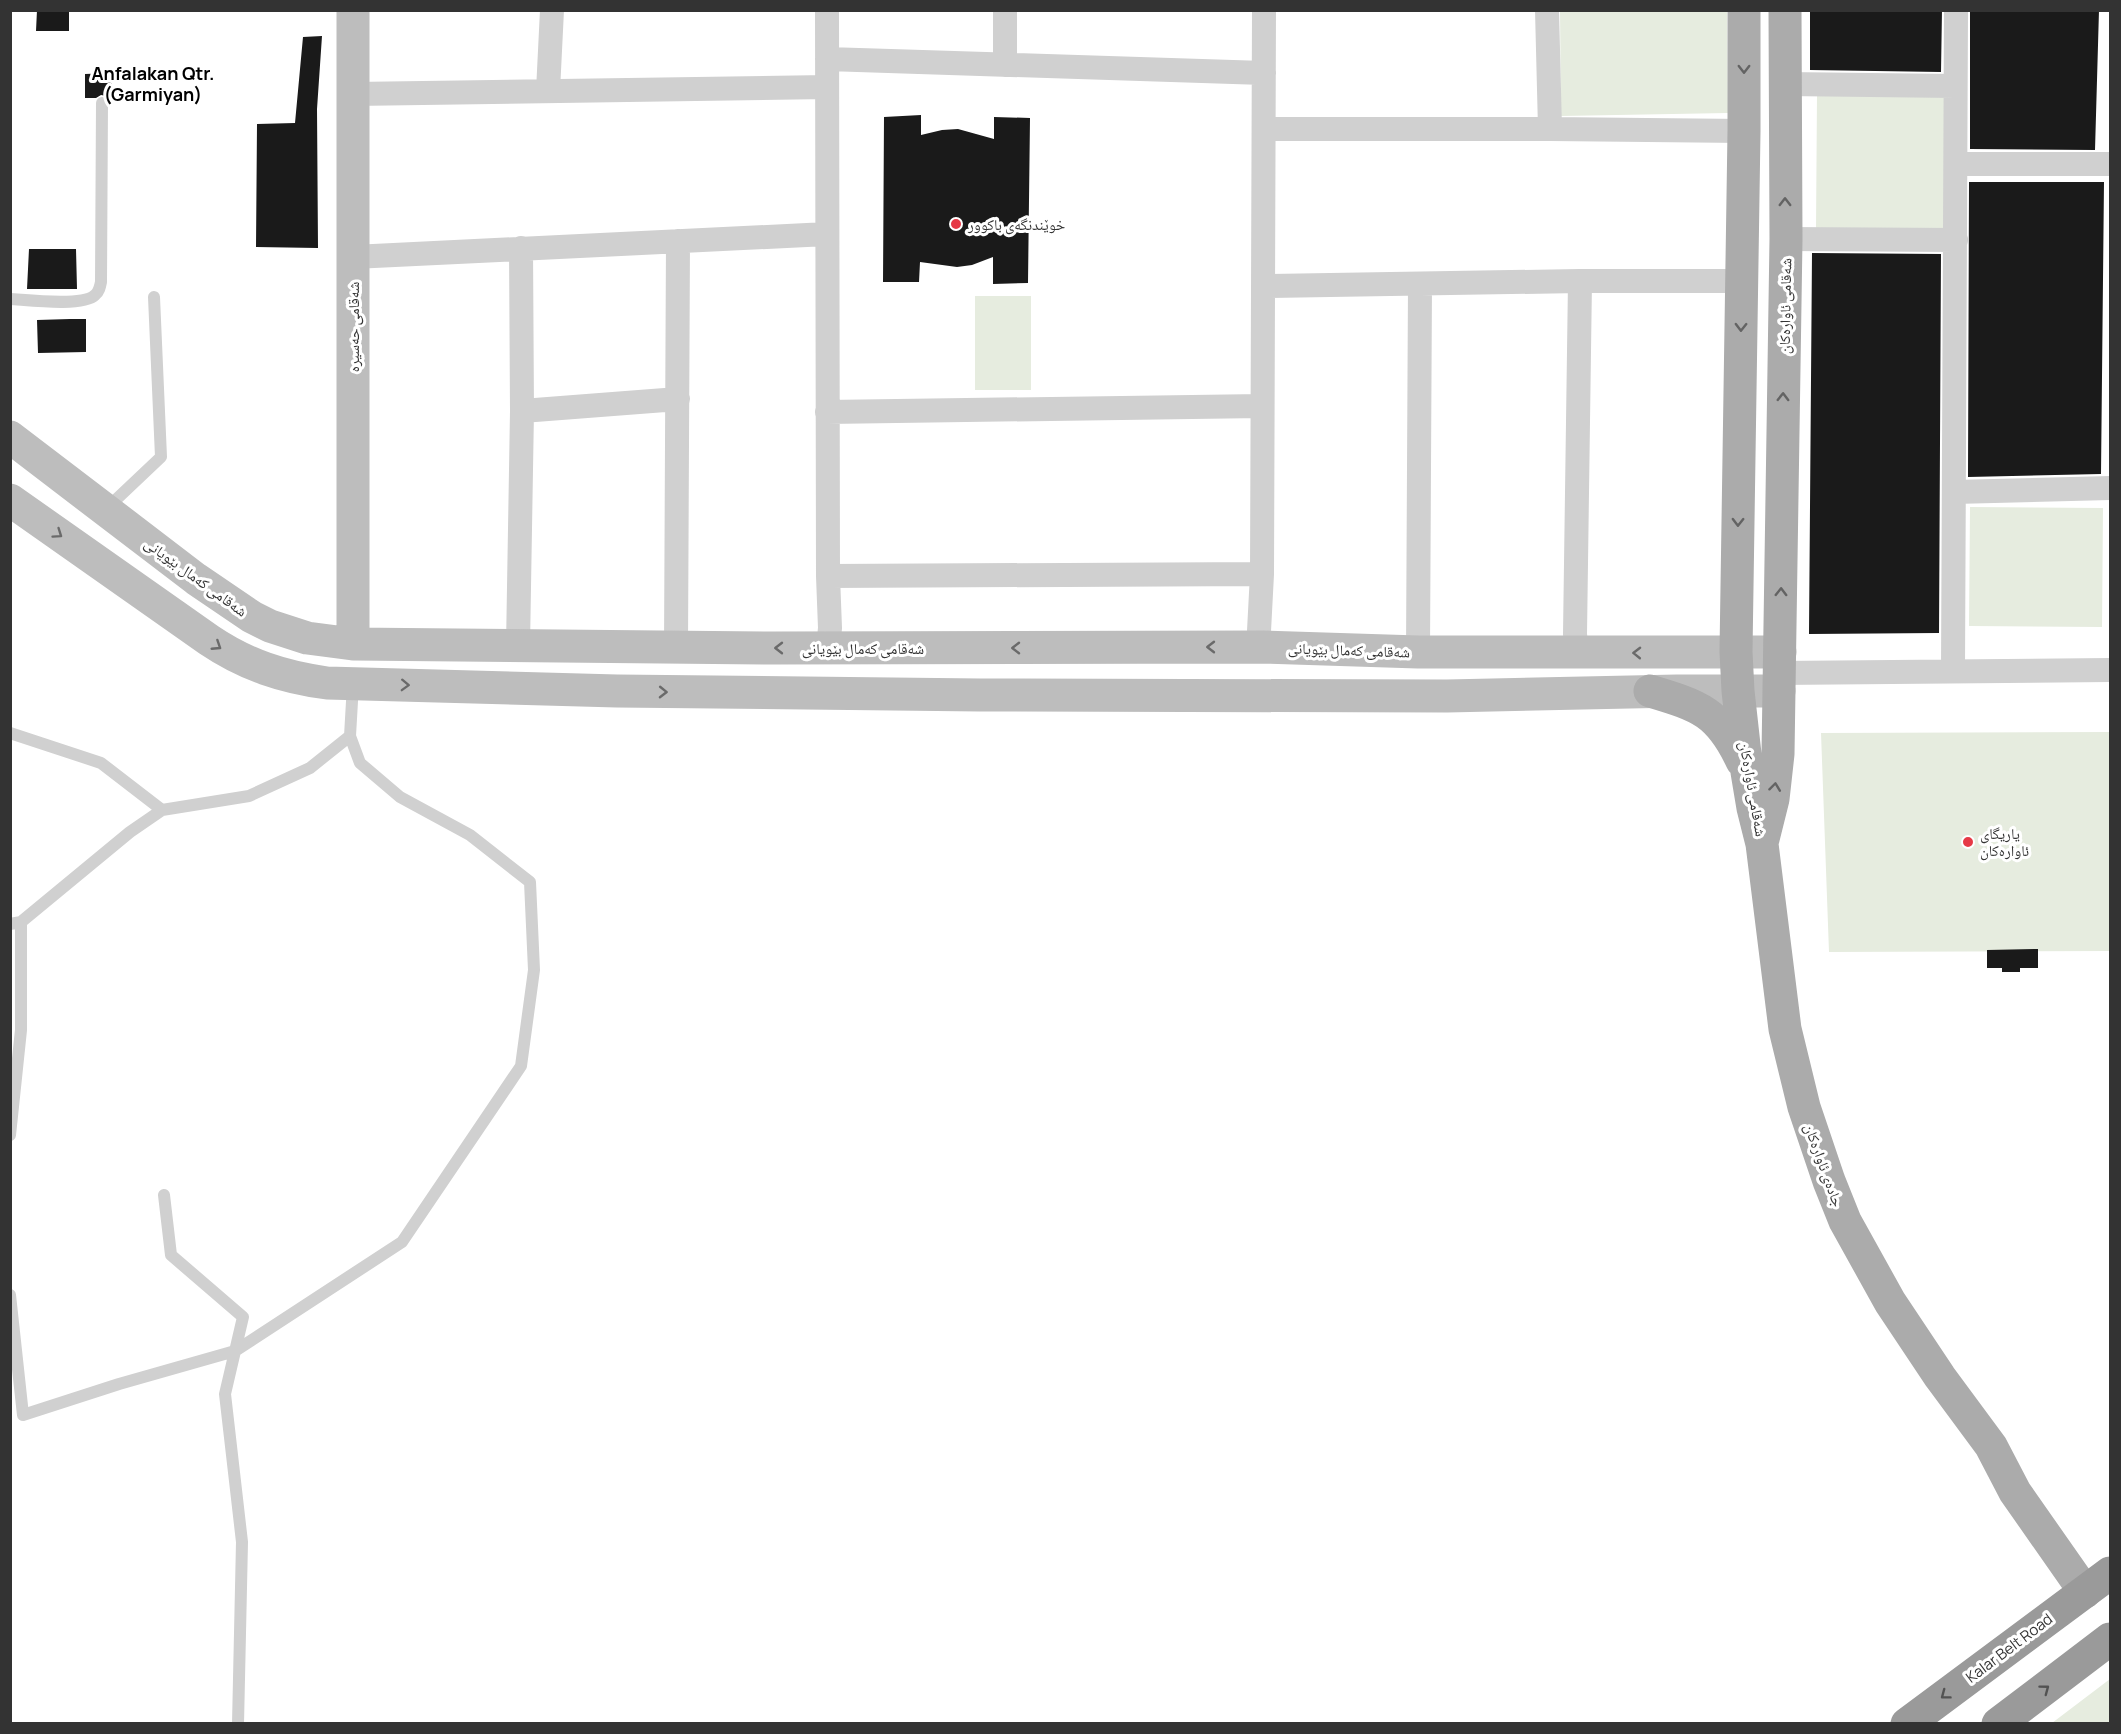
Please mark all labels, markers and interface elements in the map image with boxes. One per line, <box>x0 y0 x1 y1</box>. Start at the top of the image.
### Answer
district label: Anfalakan Qtr. (Garmiyan) <box>91 61 215 106</box>
one-way arrow <box>1738 64 1750 73</box>
one-way arrow <box>1779 197 1791 206</box>
place label: خوێندنگەی باکوور <box>967 214 1066 235</box>
marker: خوێندنگەی باکوور <box>949 217 963 231</box>
street label: شەقامی ئاوارەکان <box>1774 258 1796 354</box>
street label: شەقامی حەسیرە <box>343 282 364 372</box>
one-way arrow <box>1735 322 1747 331</box>
one-way arrow <box>1777 392 1789 401</box>
one-way arrow <box>1732 517 1744 526</box>
one-way arrow <box>51 527 62 538</box>
street label: شەقامی کەمال بێویانی <box>140 533 252 622</box>
one-way arrow <box>1774 587 1787 596</box>
street label: شەقامی کەمال بێویانی <box>1287 637 1411 663</box>
street label: شەقامی کەمال بێویانی <box>802 638 924 659</box>
one-way arrow <box>210 639 221 650</box>
one-way arrow <box>1207 641 1216 653</box>
one-way arrow <box>775 642 784 654</box>
one-way arrow <box>1012 642 1021 654</box>
one-way arrow <box>1633 646 1642 659</box>
one-way arrow <box>401 678 410 691</box>
one-way arrow <box>658 686 667 698</box>
street label: شەقامی ئاوارەکان <box>1734 740 1772 838</box>
one-way arrow <box>1768 782 1781 791</box>
place label: یاریگای ئاوارەکان <box>1980 823 2029 861</box>
marker: یاریگای ئاوارەکان <box>1961 835 1975 849</box>
street label: جادەی ئاوارەکان <box>1799 1120 1849 1210</box>
street label: Kalar Belt Road <box>1961 1608 2057 1688</box>
one-way arrow <box>2038 1685 2049 1696</box>
one-way arrow <box>1941 1688 1952 1699</box>

